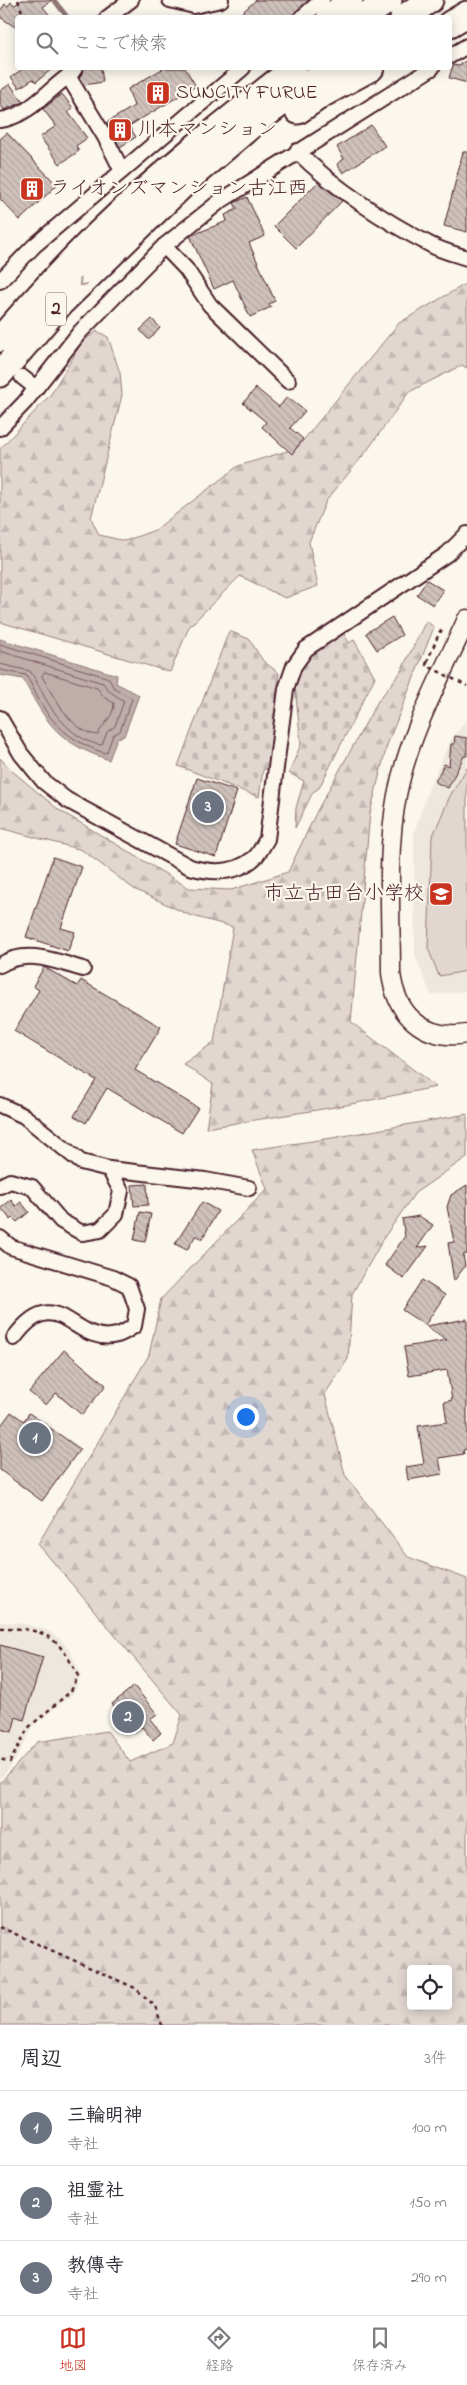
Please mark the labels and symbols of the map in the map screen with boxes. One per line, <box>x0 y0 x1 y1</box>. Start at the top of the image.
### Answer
place label: SUNCITY FURUE <box>176 79 318 108</box>
building icon: SUNCITY FURUE <box>145 80 171 106</box>
place label: 川本マンション <box>138 116 277 145</box>
building icon: 川本マンション <box>107 117 133 143</box>
place label: ライオンズマンション古江西 <box>50 175 308 204</box>
building icon: ライオンズマンション古江西 <box>19 176 45 202</box>
one-way arrow <box>79 277 88 286</box>
road number: 2 <box>46 292 66 326</box>
pin: 3 <box>192 788 224 826</box>
place label: 市立古田台小学校 <box>264 880 424 909</box>
school or university icon: 市立古田台小学校 <box>428 881 454 907</box>
your location <box>233 1404 259 1430</box>
pin: 1 <box>19 1419 51 1457</box>
pin: 2 <box>112 1698 144 1736</box>

